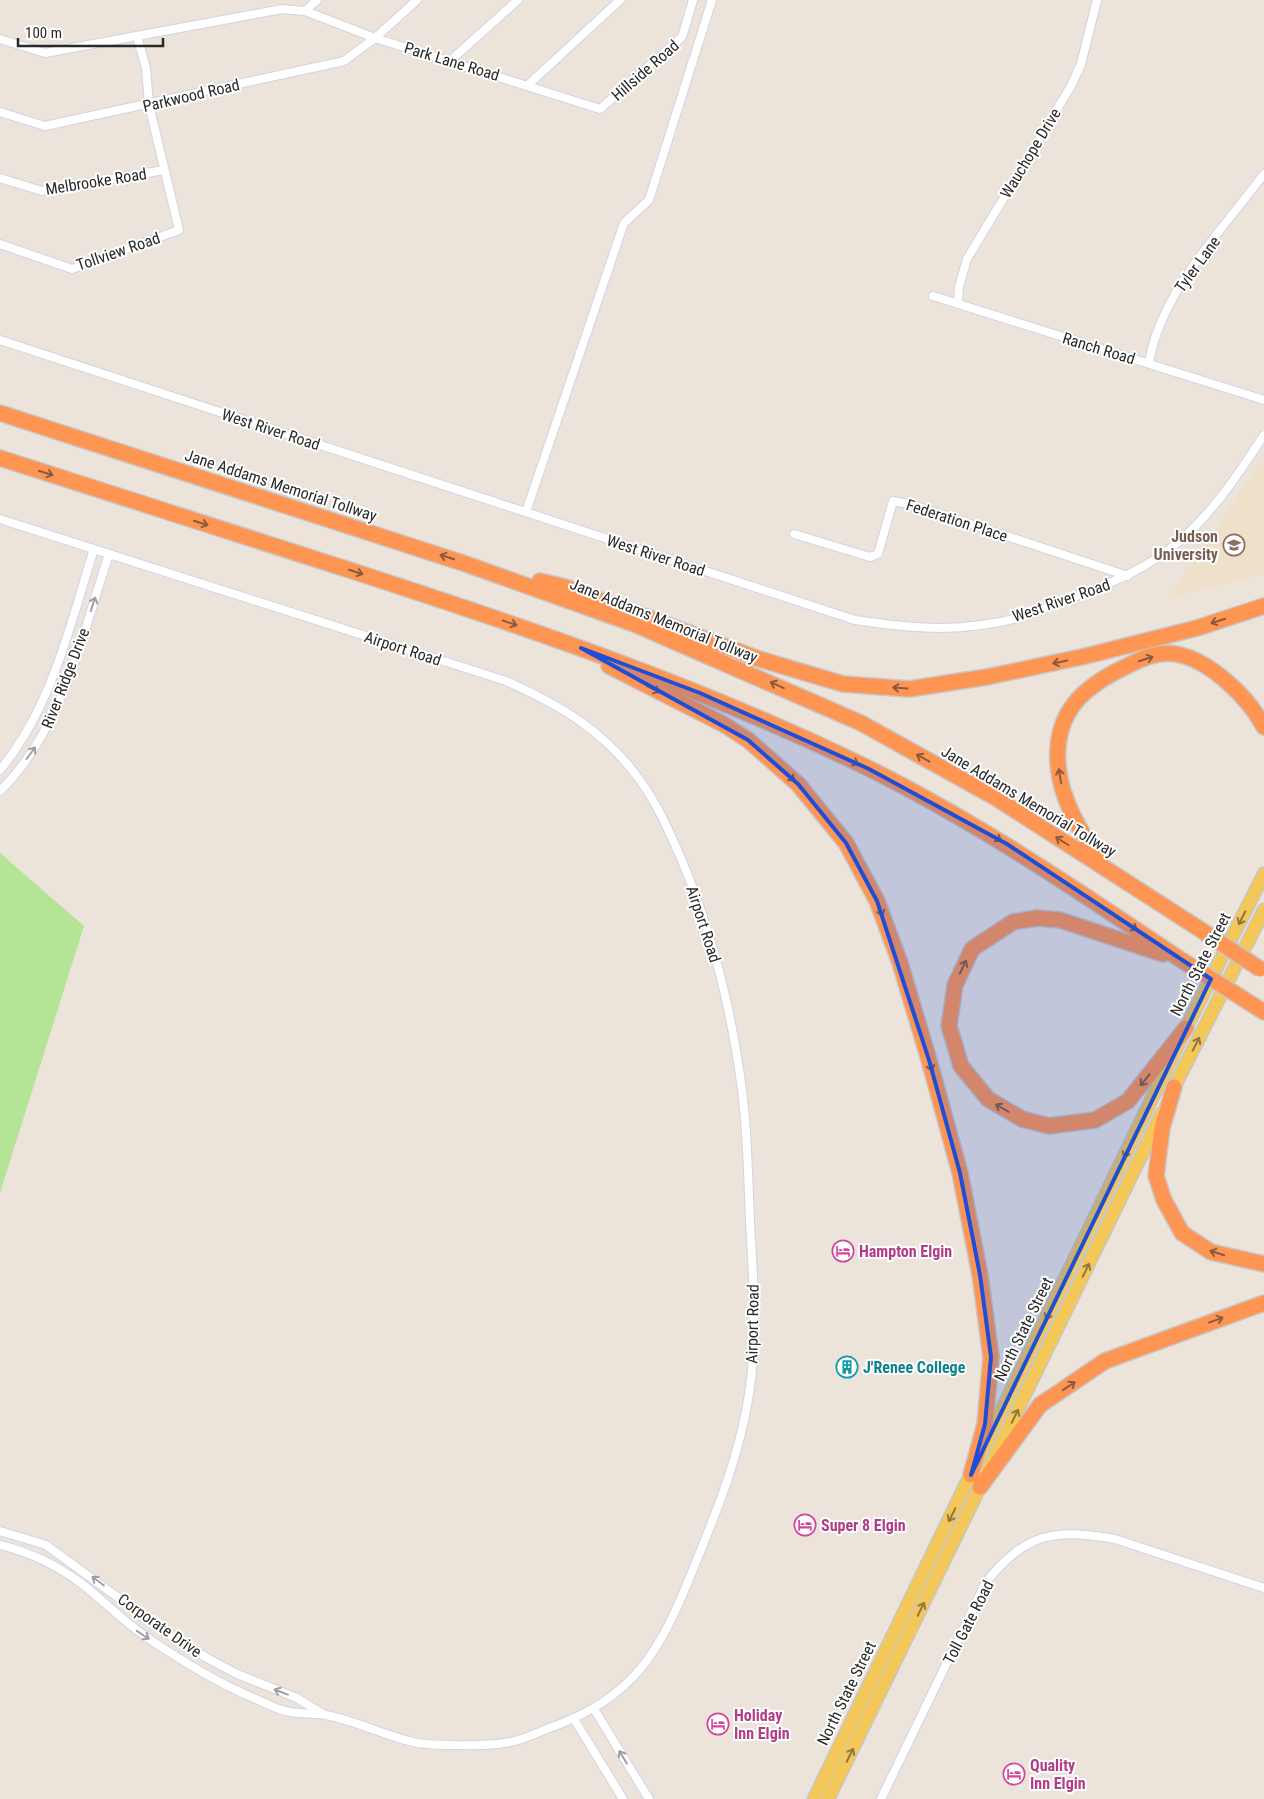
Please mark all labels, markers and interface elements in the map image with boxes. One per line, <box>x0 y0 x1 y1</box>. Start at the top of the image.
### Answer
scale bar <box>18 15 162 47</box>
text: 100 m <box>25 24 62 42</box>
street label: Hillside Road <box>608 36 683 105</box>
street label: Park Lane Road <box>402 38 502 85</box>
street label: Parkwood Road <box>141 75 241 116</box>
street label: Wauchope Drive <box>996 105 1065 202</box>
street label: Melbrooke Road <box>44 164 148 199</box>
street label: Tollview Road <box>74 228 162 275</box>
street label: Tyler Lane <box>1171 233 1224 296</box>
street label: Ranch Road <box>1060 328 1137 369</box>
street label: West River Road <box>219 405 322 454</box>
street label: Jane Addams Memorial Tollway <box>183 445 379 526</box>
one-way arrow <box>38 468 54 478</box>
street label: Federation Place <box>904 495 1010 546</box>
one-way arrow <box>193 518 209 528</box>
place label: Judson University <box>1154 527 1218 564</box>
street label: West River Road <box>604 531 707 580</box>
school or university icon: Judson University <box>1222 533 1246 557</box>
one-way arrow <box>439 552 455 561</box>
one-way arrow <box>347 568 363 578</box>
street label: Jane Addams Memorial Tollway <box>567 574 761 667</box>
street label: West River Road <box>1010 575 1113 626</box>
one-way arrow <box>88 596 98 612</box>
one-way arrow <box>1210 617 1226 627</box>
one-way arrow <box>502 619 517 628</box>
street label: River Ridge Drive <box>38 625 93 731</box>
street label: Airport Road <box>362 627 444 670</box>
one-way arrow <box>1137 653 1153 663</box>
one-way arrow <box>1053 657 1069 667</box>
one-way arrow <box>770 680 785 690</box>
one-way arrow <box>893 683 909 693</box>
one-way arrow <box>645 685 660 694</box>
street label: Jane Addams Memorial Tollway <box>938 742 1120 861</box>
one-way arrow <box>26 746 36 760</box>
one-way arrow <box>915 753 930 763</box>
one-way arrow <box>844 756 859 766</box>
one-way arrow <box>1055 769 1065 785</box>
one-way arrow <box>782 771 795 782</box>
one-way arrow <box>987 833 1002 842</box>
one-way arrow <box>1056 835 1070 845</box>
street label: Airport Road <box>682 883 725 965</box>
one-way arrow <box>876 901 885 917</box>
street label: North State Street <box>1166 909 1235 1019</box>
one-way arrow <box>1237 910 1247 925</box>
one-way arrow <box>1124 921 1138 931</box>
one-way arrow <box>959 960 968 975</box>
one-way arrow <box>1191 1036 1201 1051</box>
one-way arrow <box>926 1055 935 1071</box>
one-way arrow <box>1140 1073 1150 1087</box>
one-way arrow <box>996 1102 1010 1112</box>
one-way arrow <box>1122 1143 1131 1158</box>
hotel icon: Hampton Elgin <box>831 1239 855 1263</box>
place label: Hampton Elgin <box>859 1242 952 1261</box>
one-way arrow <box>1209 1247 1225 1257</box>
one-way arrow <box>1081 1262 1091 1277</box>
street label: North State Street <box>990 1274 1057 1384</box>
street label: Airport Road <box>742 1284 763 1364</box>
one-way arrow <box>1044 1305 1053 1320</box>
one-way arrow <box>1208 1315 1223 1324</box>
building icon: J'Renee College <box>835 1355 859 1379</box>
place label: J'Renee College <box>863 1358 966 1377</box>
one-way arrow <box>1061 1381 1075 1391</box>
one-way arrow <box>1011 1409 1020 1424</box>
one-way arrow <box>946 1508 956 1523</box>
hotel icon: Super 8 Elgin <box>793 1513 817 1537</box>
place label: Super 8 Elgin <box>821 1516 906 1535</box>
one-way arrow <box>91 1576 105 1586</box>
street label: Toll Gate Road <box>939 1577 998 1667</box>
street label: Corporate Drive <box>114 1590 205 1661</box>
one-way arrow <box>917 1602 926 1617</box>
one-way arrow <box>136 1630 150 1640</box>
street label: North State Street <box>813 1638 880 1748</box>
one-way arrow <box>274 1687 289 1696</box>
place label: Holiday Inn Elgin <box>734 1706 790 1743</box>
hotel icon: Holiday Inn Elgin <box>706 1712 730 1736</box>
one-way arrow <box>846 1748 855 1763</box>
one-way arrow <box>618 1751 628 1765</box>
place label: Quality Inn Elgin <box>1030 1756 1086 1793</box>
hotel icon: Quality Inn Elgin <box>1002 1762 1026 1786</box>

